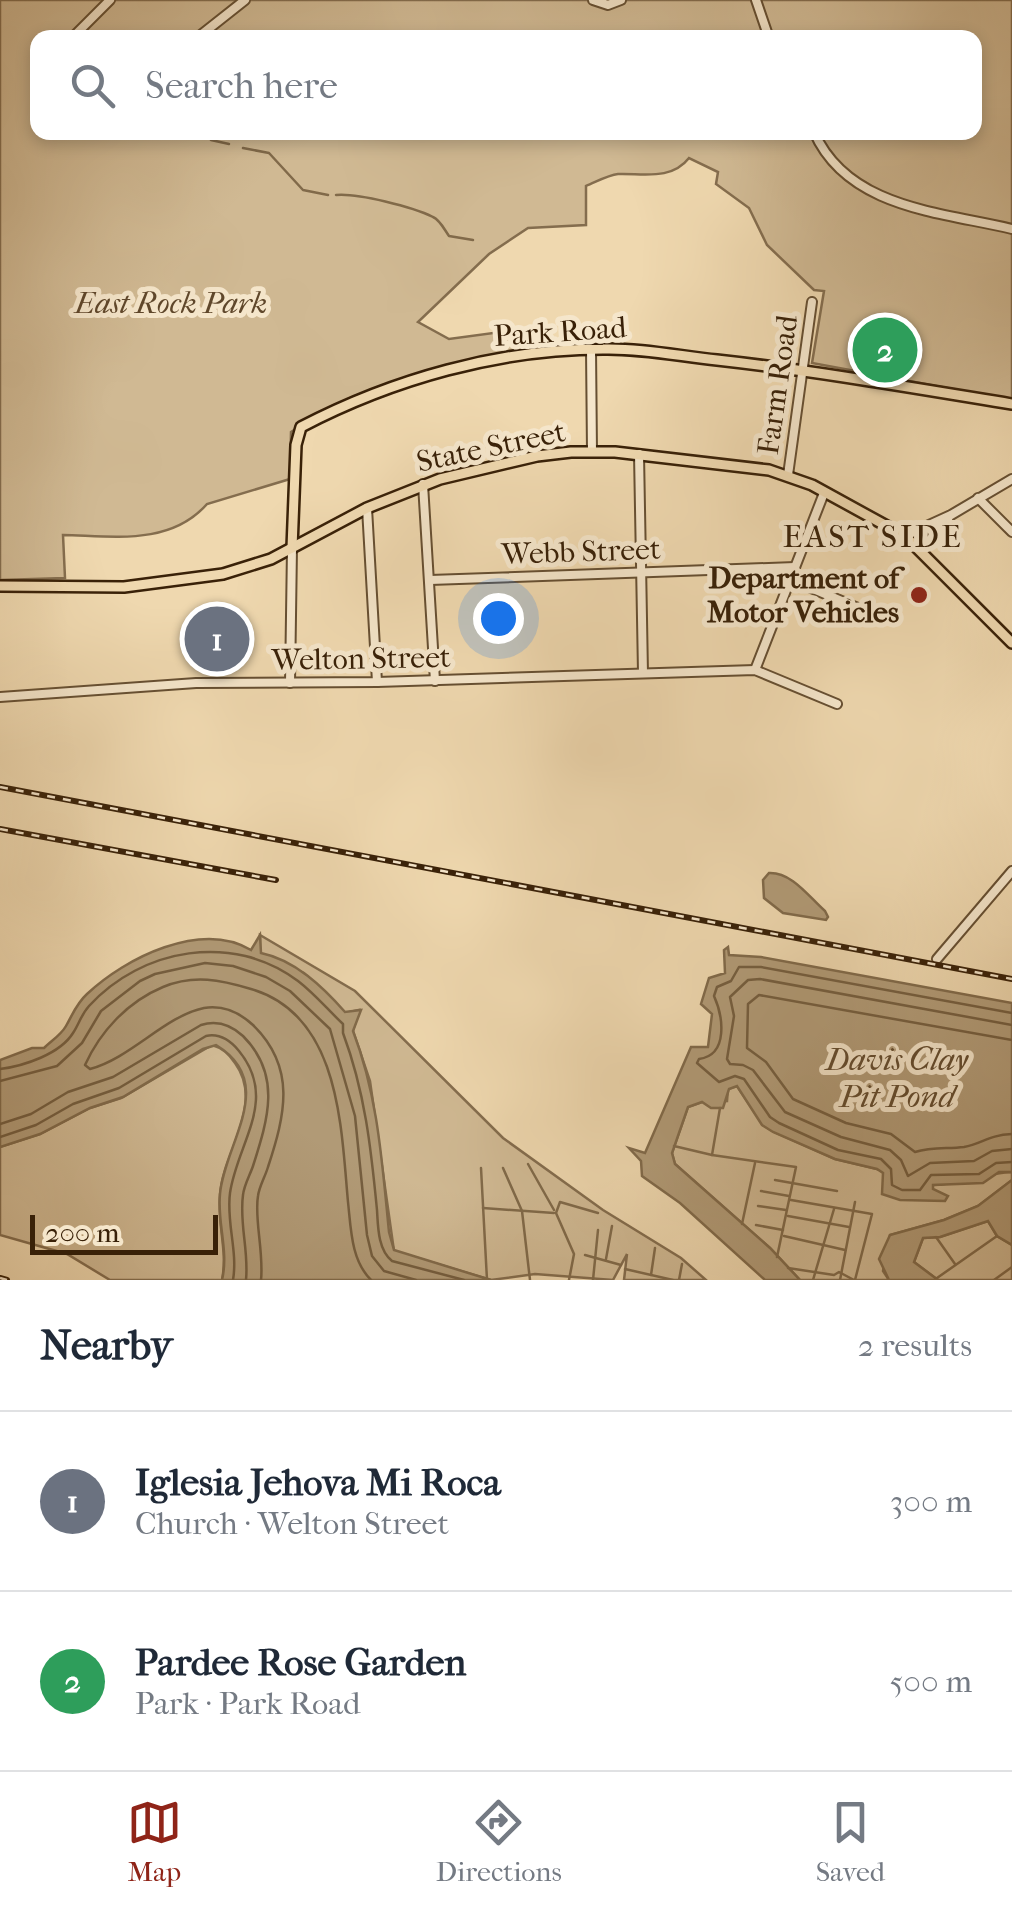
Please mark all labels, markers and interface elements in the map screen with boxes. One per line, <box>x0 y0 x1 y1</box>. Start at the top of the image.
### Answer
search box <box>30 30 982 140</box>
icon: search <box>65 58 120 113</box>
text: Search here <box>145 63 338 108</box>
park label: East Rock Park <box>73 286 267 321</box>
street label: Park Road <box>493 310 628 354</box>
street label: Farm Road <box>751 312 805 457</box>
pin: 2 <box>852 312 918 388</box>
street label: State Street <box>413 414 569 480</box>
district label: EAST SIDE <box>783 518 963 555</box>
street label: Webb Street <box>500 532 661 572</box>
place label: Department of Motor Vehicles <box>707 561 906 630</box>
marker: Department of Motor Vehicles <box>908 584 930 606</box>
your location <box>473 593 524 644</box>
pin: 1 <box>184 602 250 676</box>
street label: Welton Street <box>270 640 451 678</box>
water label: Davis Clay Pit Pond <box>824 1041 969 1115</box>
scale bar <box>30 1210 218 1254</box>
text: 200 m <box>45 1216 120 1249</box>
text: Nearby <box>40 1321 172 1370</box>
text: 2 results <box>858 1327 972 1364</box>
text: Iglesia Jehova Mi Roca <box>135 1460 501 1505</box>
text: 1 <box>67 1483 78 1520</box>
text: 300 m <box>890 1483 972 1520</box>
text: Church · Welton Street <box>135 1505 449 1542</box>
text: Pardee Rose Garden <box>135 1640 466 1685</box>
text: 2 <box>64 1663 81 1700</box>
text: 500 m <box>890 1663 972 1700</box>
text: Park · Park Road <box>135 1685 361 1722</box>
tab: Map <box>127 1795 182 1888</box>
tab: Directions <box>436 1795 562 1888</box>
tab: Saved <box>816 1795 885 1888</box>

